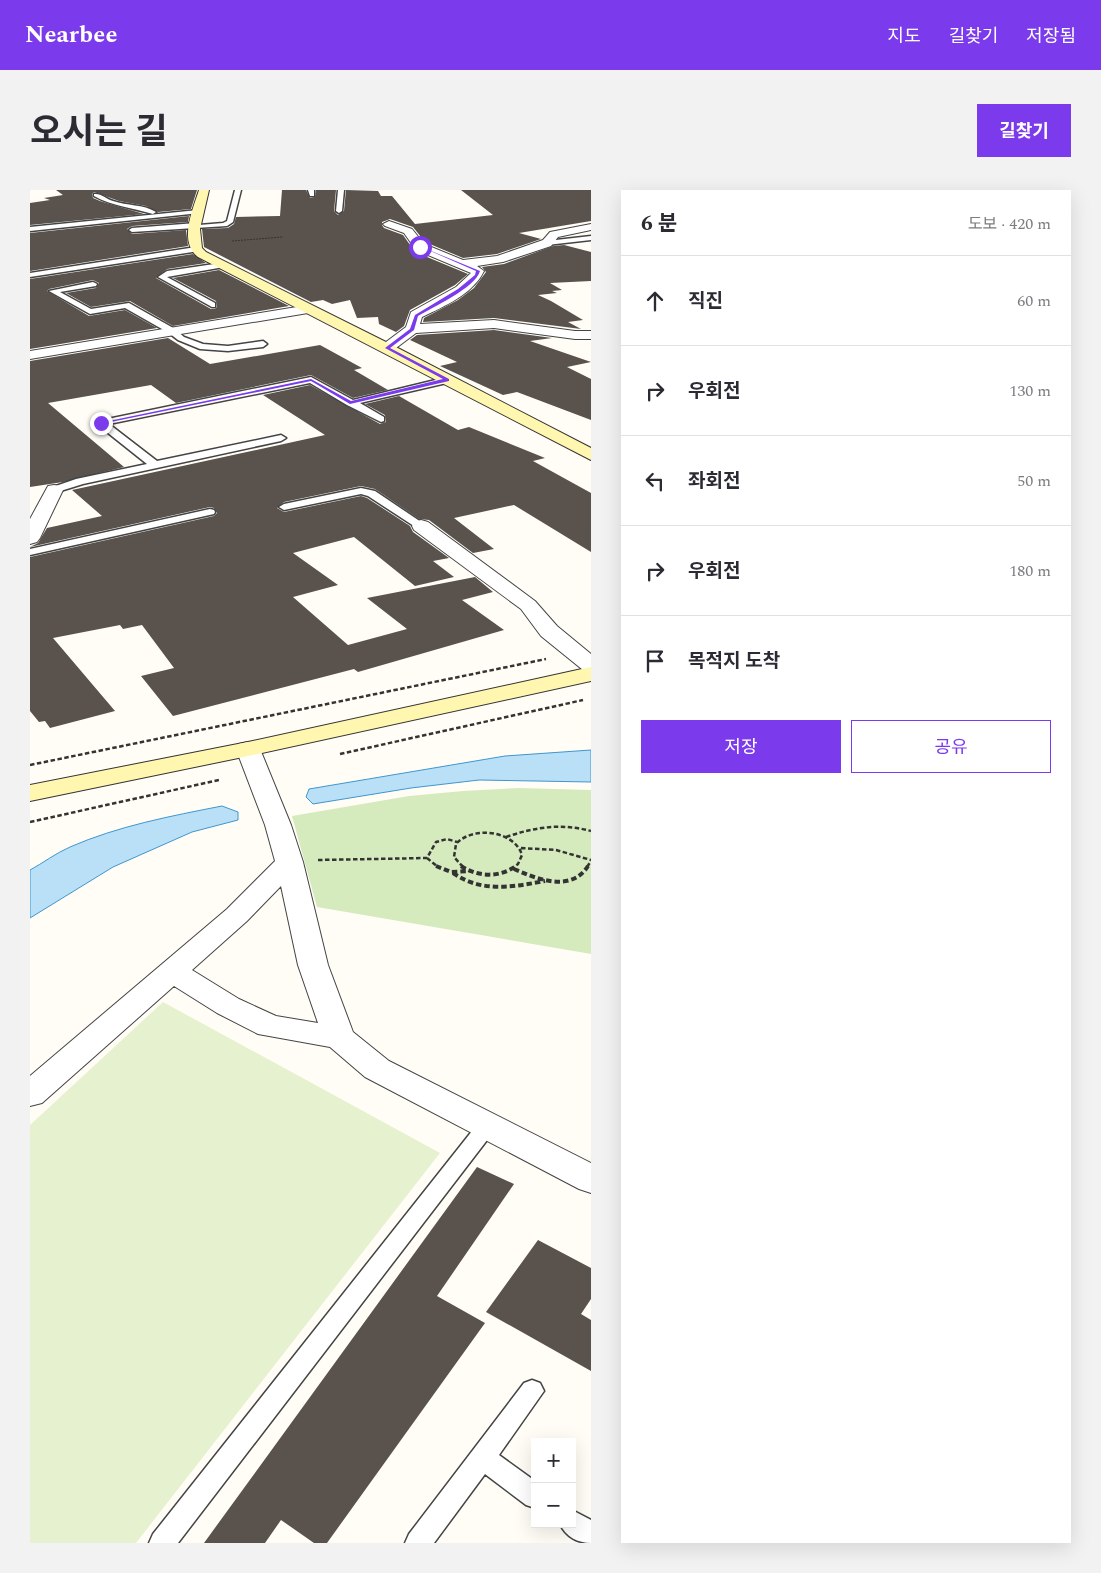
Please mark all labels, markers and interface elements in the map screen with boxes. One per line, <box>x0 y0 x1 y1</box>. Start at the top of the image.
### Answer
text: Nearbee <box>25 17 117 53</box>
text: 지도 <box>888 23 921 50</box>
text: 길찾기 <box>949 23 998 50</box>
text: 저장됨 <box>1026 23 1076 50</box>
button: 길찾기 <box>977 104 1071 157</box>
text: 오시는 길 <box>30 106 168 159</box>
text: 6 분 <box>641 208 677 240</box>
text: 도보 · 420 m <box>968 212 1051 236</box>
route start <box>409 236 432 259</box>
icon: ahead <box>641 287 669 315</box>
text: 직진 <box>688 287 723 316</box>
text: 60 m <box>1017 289 1051 313</box>
icon: right <box>641 377 669 405</box>
text: 우회전 <box>688 377 740 406</box>
text: 130 m <box>1009 379 1051 403</box>
route end <box>90 412 113 435</box>
icon: left <box>641 467 669 495</box>
text: 좌회전 <box>688 467 740 496</box>
text: 50 m <box>1017 469 1051 493</box>
icon: right <box>641 557 669 585</box>
text: 우회전 <box>688 557 740 586</box>
text: 180 m <box>1009 559 1051 583</box>
icon: arrive <box>641 647 669 675</box>
text: 목적지 도착 <box>688 647 780 676</box>
button: 저장 <box>641 720 841 773</box>
button: 공유 <box>851 720 1051 773</box>
map controls <box>531 1438 576 1528</box>
button: + <box>531 1438 576 1483</box>
button: − <box>531 1483 576 1528</box>

